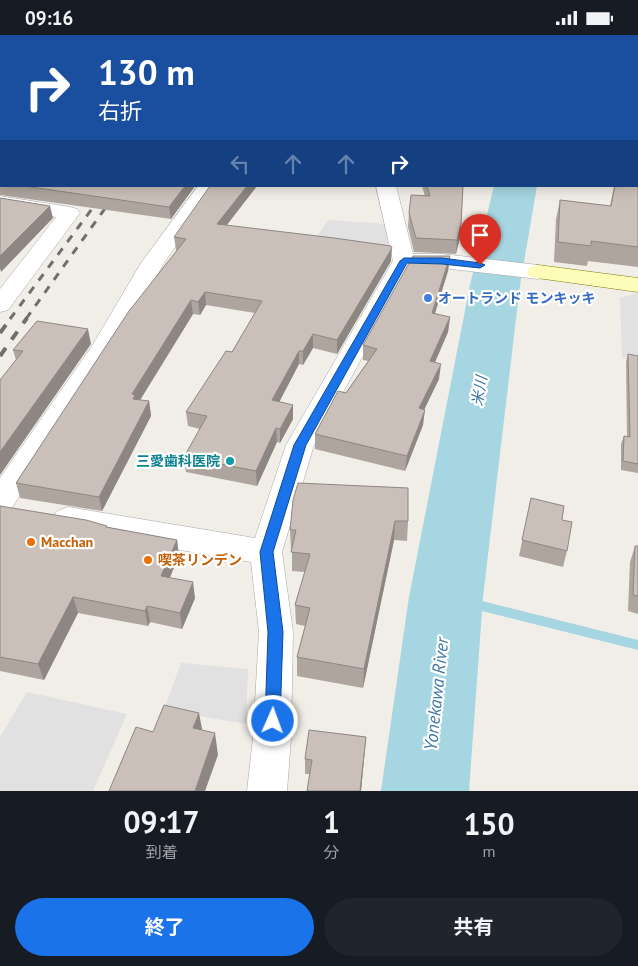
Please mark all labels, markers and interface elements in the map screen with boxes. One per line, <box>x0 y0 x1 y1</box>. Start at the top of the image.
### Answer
text: 09:16 <box>25 6 73 30</box>
text: 130 m <box>98 49 195 95</box>
icon: right <box>15 55 80 120</box>
text: 右折 <box>98 97 142 125</box>
icon: left <box>226 150 254 178</box>
icon: ahead <box>279 150 307 178</box>
icon: ahead <box>332 150 360 178</box>
icon: right <box>385 150 413 178</box>
pin <box>459 214 501 265</box>
icon: arrive <box>466 221 494 249</box>
place label: オートランド モンキッキ <box>438 289 596 307</box>
marker: オートランド モンキッキ <box>422 292 434 304</box>
water label: 米川 <box>467 373 491 407</box>
place label: 三愛歯科医院 <box>136 452 220 470</box>
marker: 三愛歯科医院 <box>224 455 236 467</box>
place label: Macchan <box>41 533 93 551</box>
marker: Macchan <box>25 536 37 548</box>
place label: 喫茶リンデン <box>158 551 242 569</box>
marker: 喫茶リンデン <box>142 554 154 566</box>
water label: Yonekawa River <box>419 635 453 752</box>
position arrow <box>246 694 298 746</box>
text: 09:17 <box>123 802 200 841</box>
text: 1 <box>323 802 340 841</box>
text: 150 <box>464 804 515 843</box>
text: m <box>483 841 496 861</box>
text: 到着 <box>146 842 178 862</box>
text: 分 <box>324 842 340 862</box>
button: 終了 <box>15 898 314 956</box>
button: 共有 <box>324 898 623 956</box>

